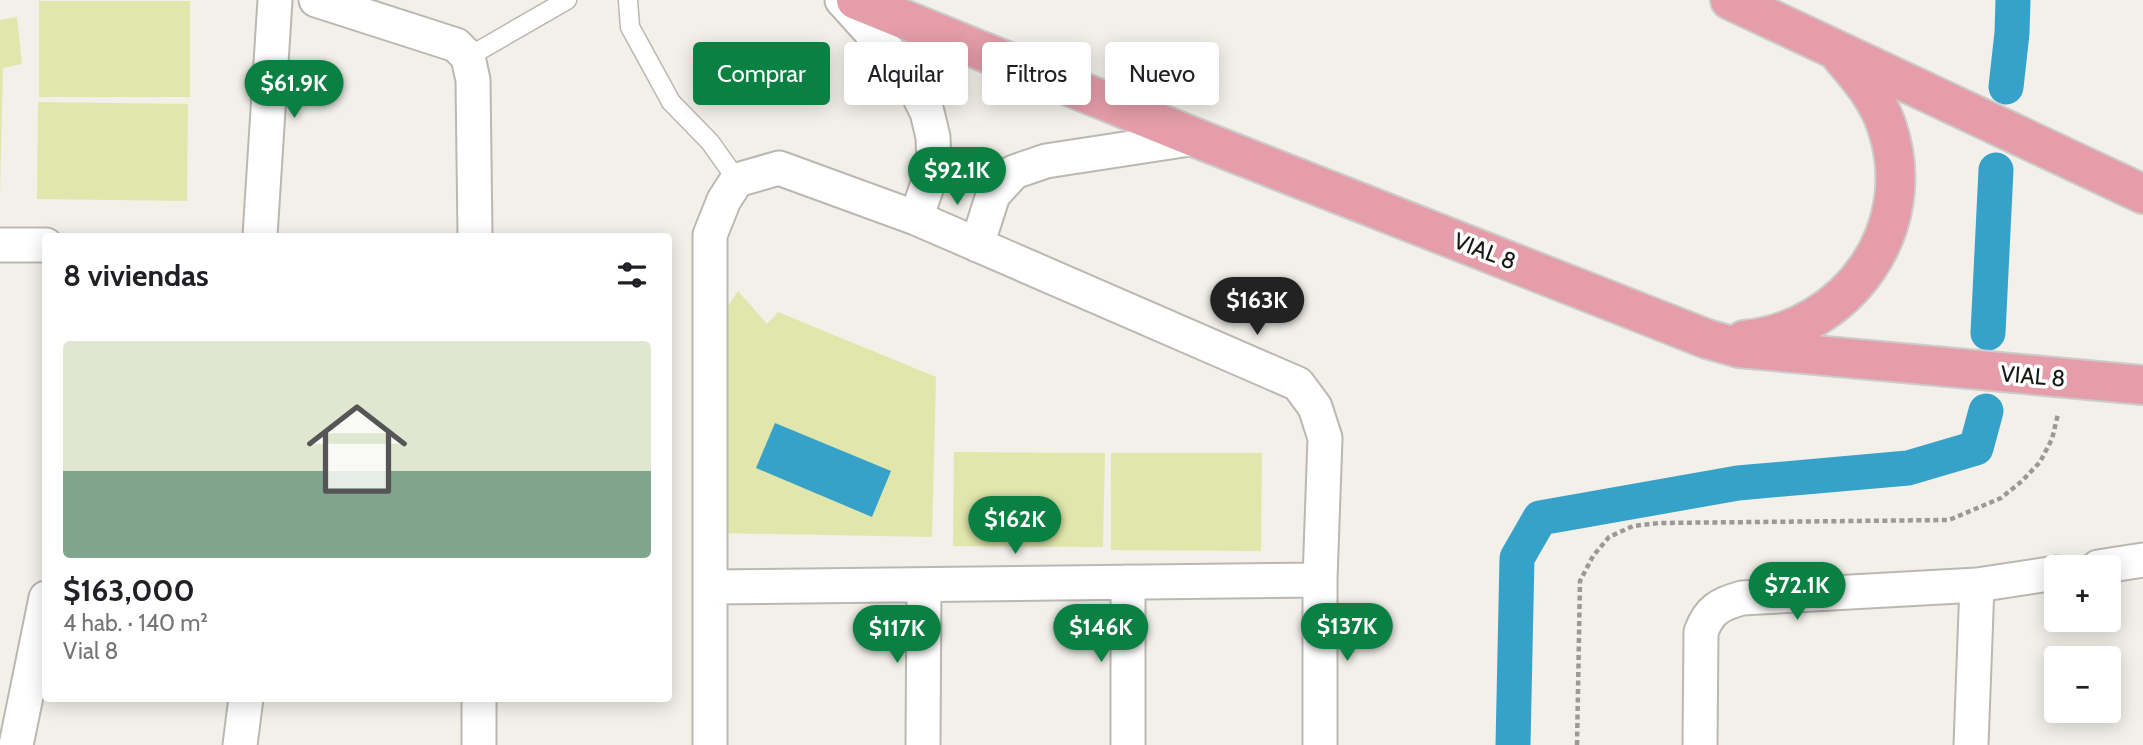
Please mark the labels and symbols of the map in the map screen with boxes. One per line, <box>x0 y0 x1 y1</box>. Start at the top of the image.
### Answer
pin: $61.9K <box>237 60 351 120</box>
pin: $92.1K <box>900 148 1014 207</box>
street label: VIAL 8 <box>1450 226 1520 276</box>
pin: $163K <box>1208 278 1306 337</box>
street label: VIAL 8 <box>2000 359 2066 393</box>
pin: $162K <box>966 496 1064 556</box>
pin: $72.1K <box>1740 562 1854 622</box>
pin: $146K <box>1052 604 1150 664</box>
pin: $137K <box>1298 604 1396 663</box>
pin: $117K <box>848 606 946 665</box>

